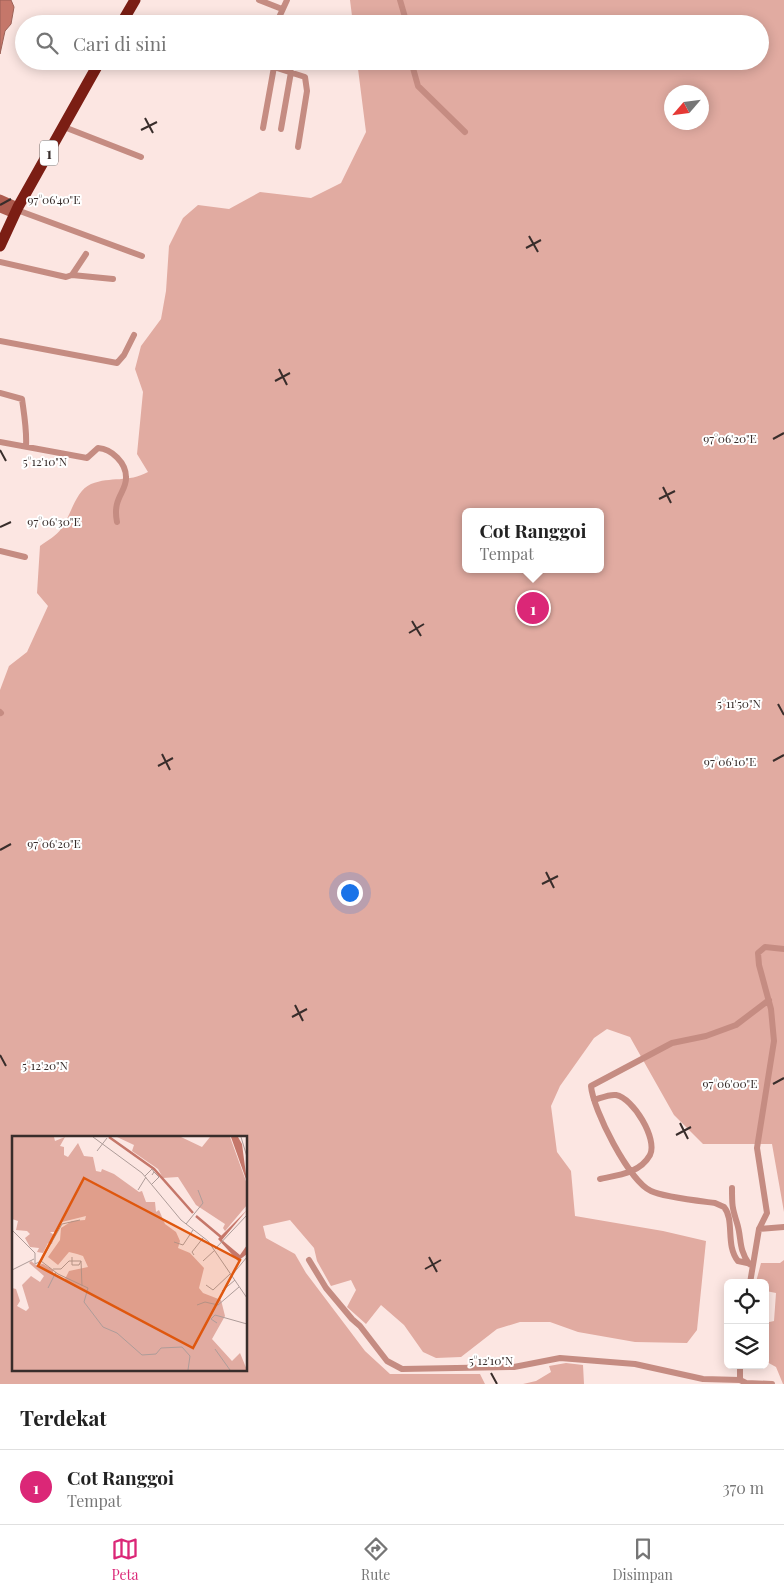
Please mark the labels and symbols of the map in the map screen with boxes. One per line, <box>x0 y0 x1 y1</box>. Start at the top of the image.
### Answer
north arrow <box>664 85 709 130</box>
road number: 1 <box>40 140 58 166</box>
text: 97°06'40"E <box>27 191 81 207</box>
text: 97°06'20"E <box>703 430 757 446</box>
text: 5°12'10"N <box>23 453 68 469</box>
text: 97°06'30"E <box>27 513 81 529</box>
pin: 1 <box>517 589 549 627</box>
text: 5°11'50"N <box>717 695 761 711</box>
text: 97°06'10"E <box>704 753 756 769</box>
text: 97°06'20"E <box>27 835 81 851</box>
your location <box>337 880 363 906</box>
text: 5°12'20"N <box>22 1057 69 1073</box>
text: 97°06'00"E <box>703 1075 758 1091</box>
inset map <box>12 1136 248 1372</box>
text: 5°12'10"N <box>469 1352 514 1368</box>

